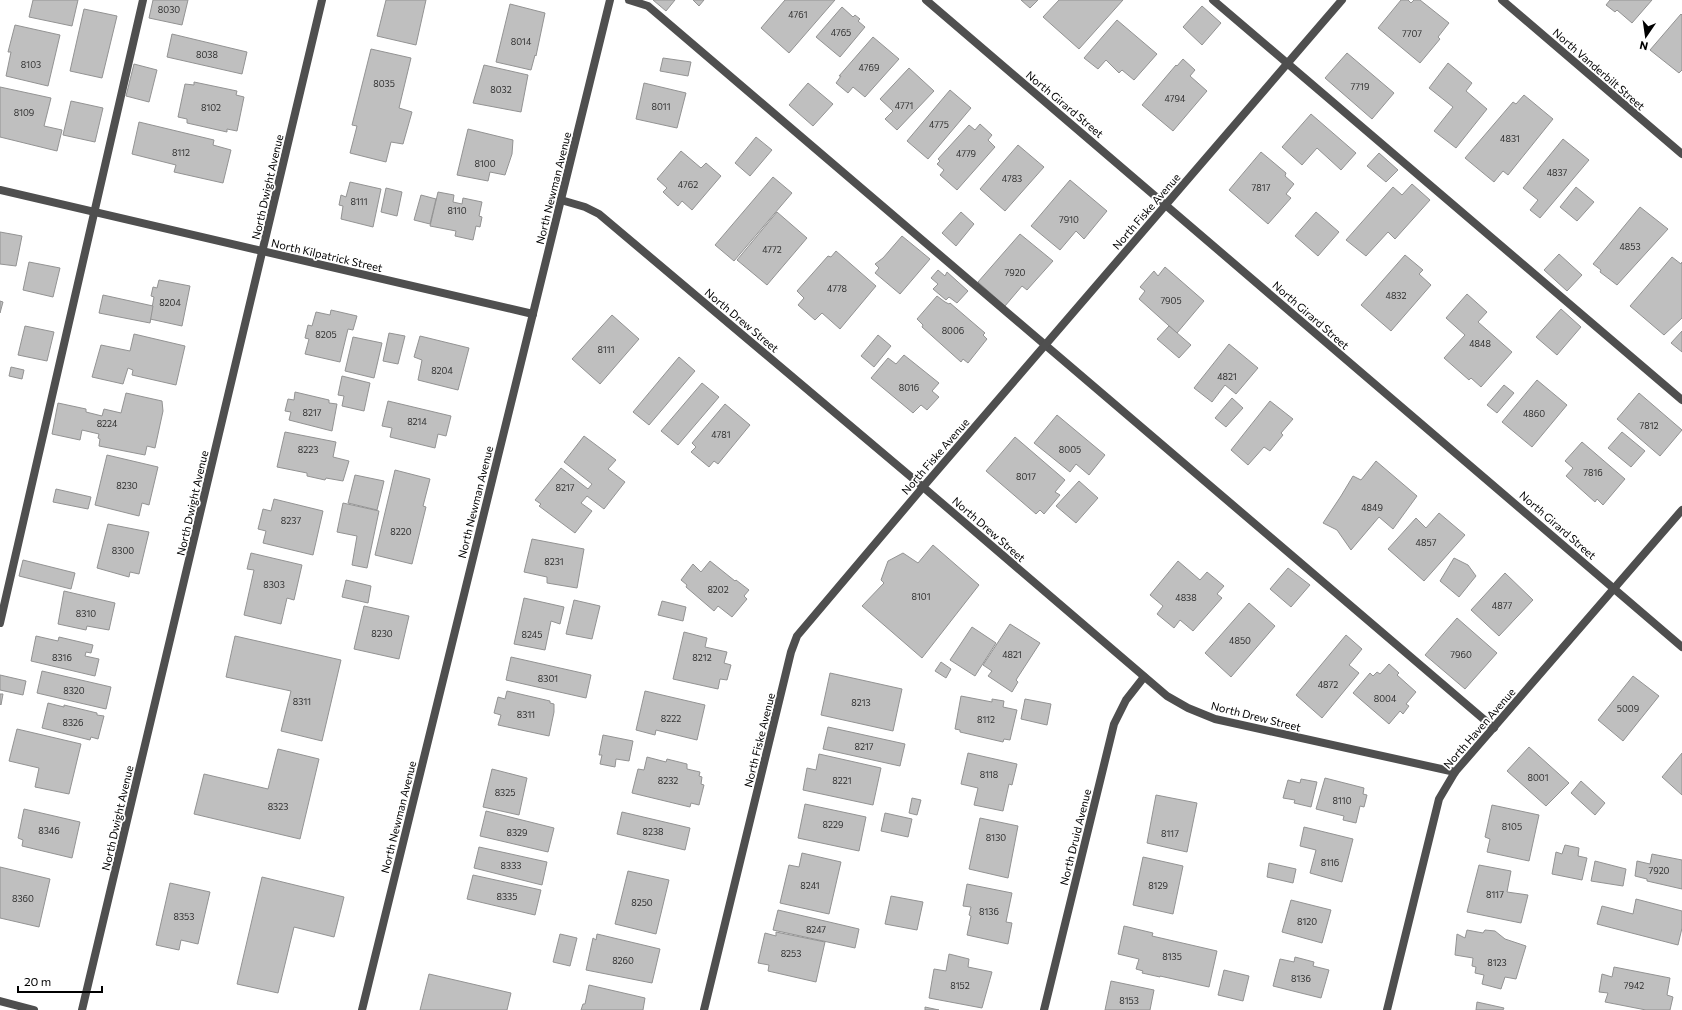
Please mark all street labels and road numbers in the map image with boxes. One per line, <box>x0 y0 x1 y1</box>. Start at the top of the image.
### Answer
street label: North Vanderbilt Street <box>1550 25 1648 113</box>
street label: North Girard Street <box>1024 68 1107 140</box>
street label: North Newman Avenue <box>533 130 573 246</box>
street label: North Dwight Avenue <box>249 133 285 241</box>
street label: North Fiske Avenue <box>1109 170 1183 252</box>
street label: North Kilpatrick Street <box>270 236 384 274</box>
street label: North Girard Street <box>1270 278 1352 352</box>
street label: North Drew Street <box>703 285 782 355</box>
street label: North Fiske Avenue <box>898 415 972 497</box>
street label: North Newman Avenue <box>455 444 495 560</box>
street label: North Dwight Avenue <box>174 449 210 557</box>
street label: North Girard Street <box>1517 488 1599 562</box>
street label: North Drew Street <box>950 494 1028 564</box>
street label: North Haven Avenue <box>1441 685 1518 771</box>
street label: North Fiske Avenue <box>741 691 777 788</box>
street label: North Drew Street <box>1210 699 1303 734</box>
street label: North Newman Avenue <box>378 759 418 875</box>
street label: North Dwight Avenue <box>99 764 135 872</box>
street label: North Druid Avenue <box>1057 787 1093 886</box>

